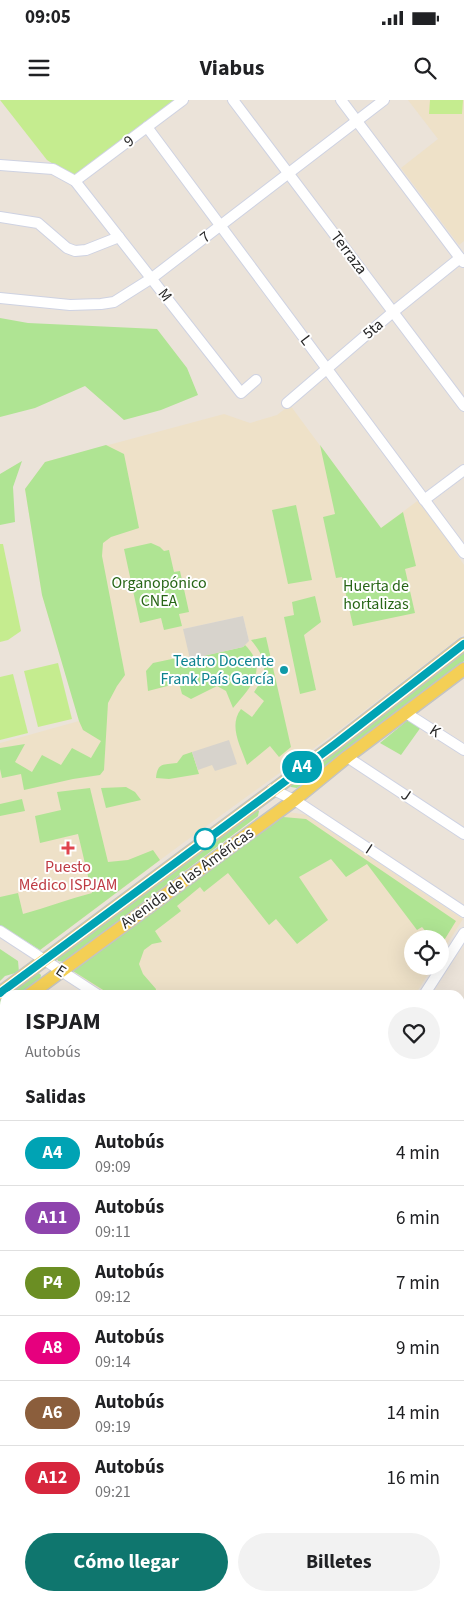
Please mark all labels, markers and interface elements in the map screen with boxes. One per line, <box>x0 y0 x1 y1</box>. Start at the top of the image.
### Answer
text: 09:05 <box>25 4 71 31</box>
text: Viabus <box>200 52 264 84</box>
icon: menu <box>25 54 53 82</box>
icon: search <box>411 54 439 82</box>
street label: 9 <box>119 130 139 152</box>
street label: 7 <box>195 226 215 248</box>
street label: Terraza <box>326 227 372 279</box>
street label: M <box>153 284 177 306</box>
street label: 5ta <box>358 314 388 344</box>
street label: L <box>295 330 317 350</box>
park label: Organopónico CNEA <box>111 572 207 612</box>
park label: Huerta de hortalizas <box>343 575 409 615</box>
place label: Teatro Docente Frank País García <box>160 650 274 690</box>
marker: Teatro Docente Frank País García <box>278 664 290 676</box>
street label: K <box>425 719 445 743</box>
line badge: A4 <box>280 751 324 783</box>
text: A4 <box>292 754 312 779</box>
street label: J <box>397 784 415 806</box>
street label: Avenida de las Américas <box>116 822 258 934</box>
unlabelled marker <box>194 828 216 850</box>
street label: I <box>361 839 377 859</box>
marker: Puesto Médico ISPJAM <box>61 841 75 855</box>
place label: Puesto Médico ISPJAM <box>19 856 117 896</box>
map controls <box>404 930 449 975</box>
button: locate <box>404 930 449 975</box>
street label: E <box>51 959 71 983</box>
text: ISPJAM <box>25 1004 101 1039</box>
button: heart <box>388 1007 440 1059</box>
text: Autobús <box>25 1041 80 1063</box>
text: Salidas <box>25 1084 86 1111</box>
text: Autobús <box>95 1129 164 1156</box>
text: A4 <box>43 1140 62 1165</box>
text: 4 min <box>396 1140 440 1167</box>
text: 09:09 <box>95 1156 131 1178</box>
text: Autobús <box>95 1194 164 1221</box>
text: A11 <box>38 1205 67 1230</box>
text: 6 min <box>396 1205 440 1232</box>
text: 09:11 <box>95 1221 131 1243</box>
text: Autobús <box>95 1259 164 1286</box>
text: P4 <box>42 1270 63 1295</box>
text: 7 min <box>396 1270 440 1297</box>
text: 09:12 <box>95 1286 131 1308</box>
text: Autobús <box>95 1324 164 1351</box>
text: A8 <box>43 1335 62 1360</box>
text: 9 min <box>396 1335 440 1362</box>
text: 09:14 <box>95 1351 131 1373</box>
text: Autobús <box>95 1389 164 1416</box>
text: A6 <box>43 1400 62 1425</box>
text: 14 min <box>386 1400 440 1427</box>
text: 09:19 <box>95 1416 131 1438</box>
text: Autobús <box>95 1454 164 1481</box>
text: A12 <box>38 1465 67 1490</box>
text: 16 min <box>386 1465 440 1492</box>
text: 09:21 <box>95 1481 131 1503</box>
button: Cómo llegar <box>25 1533 228 1591</box>
button: Billetes <box>238 1533 440 1591</box>

